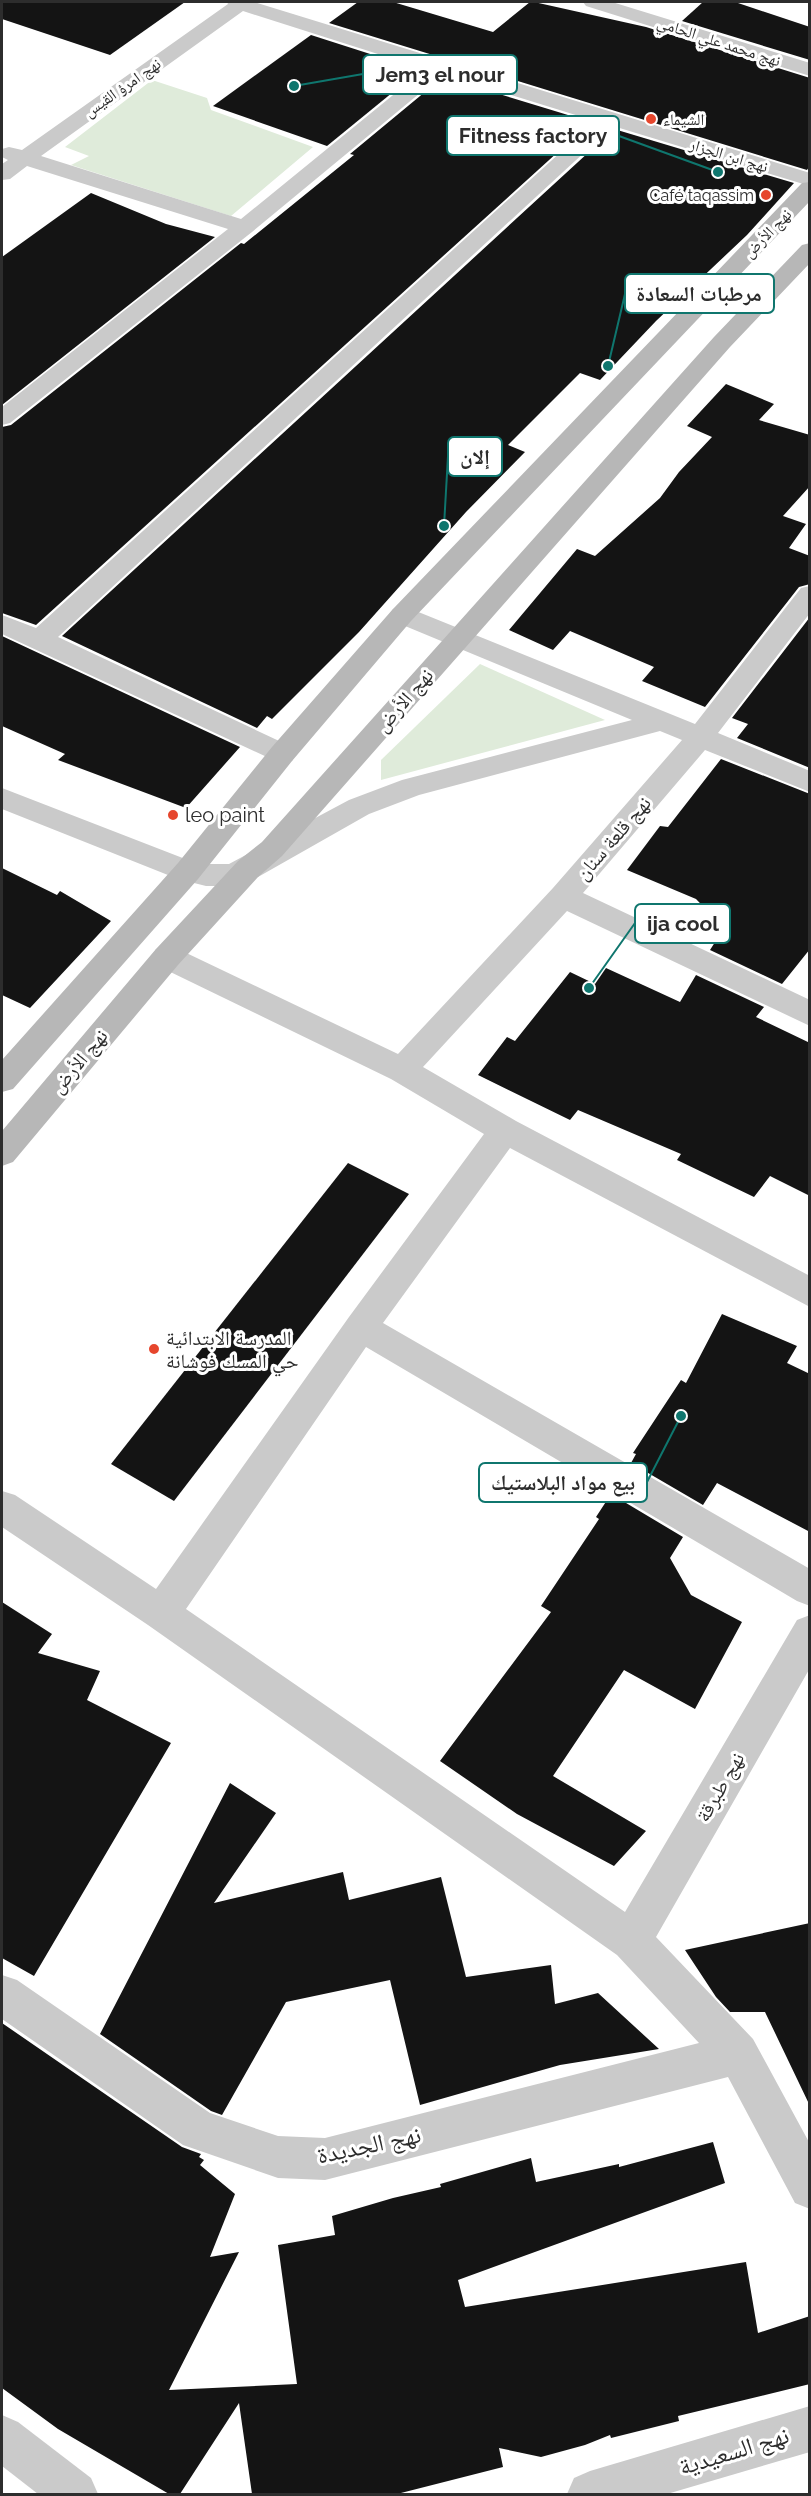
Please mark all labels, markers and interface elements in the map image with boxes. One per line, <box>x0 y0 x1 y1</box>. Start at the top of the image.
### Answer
street label: نهج محمد علي الحامي <box>654 13 783 73</box>
street label: نهج امرؤ القيس <box>80 54 165 122</box>
callout: Jem3 el nour <box>363 55 517 94</box>
text: Jem3 el nour <box>375 62 505 87</box>
place label: الشيماء <box>663 110 704 129</box>
marker: الشيماء <box>644 112 658 126</box>
callout: Fitness factory <box>447 116 619 155</box>
text: Fitness factory <box>459 123 608 148</box>
street label: نهج ابن الجزار <box>686 134 770 177</box>
place label: Café taqassim <box>650 186 754 205</box>
marker: Café taqassim <box>759 188 773 202</box>
street label: نهج الأرض <box>739 205 796 263</box>
callout: مرطبات السعادة <box>625 274 774 313</box>
text: مرطبات السعادة <box>636 281 762 306</box>
callout: إلان <box>448 437 502 476</box>
text: إلان <box>460 444 490 470</box>
street label: نهج الأرض <box>370 663 439 737</box>
street label: نهج قلعة سنان <box>570 791 657 885</box>
place label: leo paint <box>185 803 265 827</box>
marker: leo paint <box>166 808 180 822</box>
callout: ija cool <box>635 904 730 943</box>
text: ija cool <box>647 911 719 936</box>
street label: نهج الأرض <box>45 1024 113 1099</box>
place label: المدرسة الابتدائية حي المسك فوشانة <box>166 1326 299 1377</box>
marker: المدرسة الابتدائية حي المسك فوشانة <box>147 1342 161 1356</box>
callout: بيع مواد البلاستيك <box>479 1463 647 1502</box>
text: بيع مواد البلاستيك <box>491 1470 635 1497</box>
street label: نهج طبرقة <box>691 1748 750 1826</box>
street label: نهج الجديدة <box>314 2119 424 2171</box>
street label: نهج السعيدية <box>675 2420 793 2482</box>

